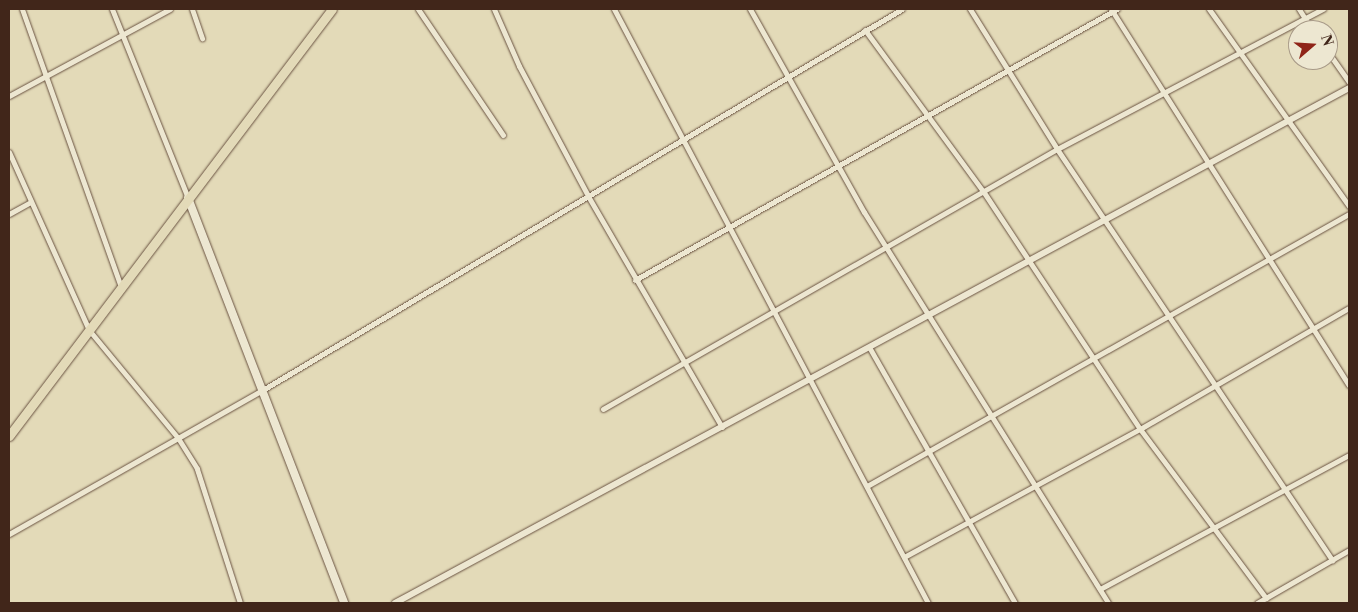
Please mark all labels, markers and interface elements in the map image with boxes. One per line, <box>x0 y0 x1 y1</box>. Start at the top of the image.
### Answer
north arrow <box>1288 20 1338 70</box>
text: N <box>1316 32 1337 49</box>

